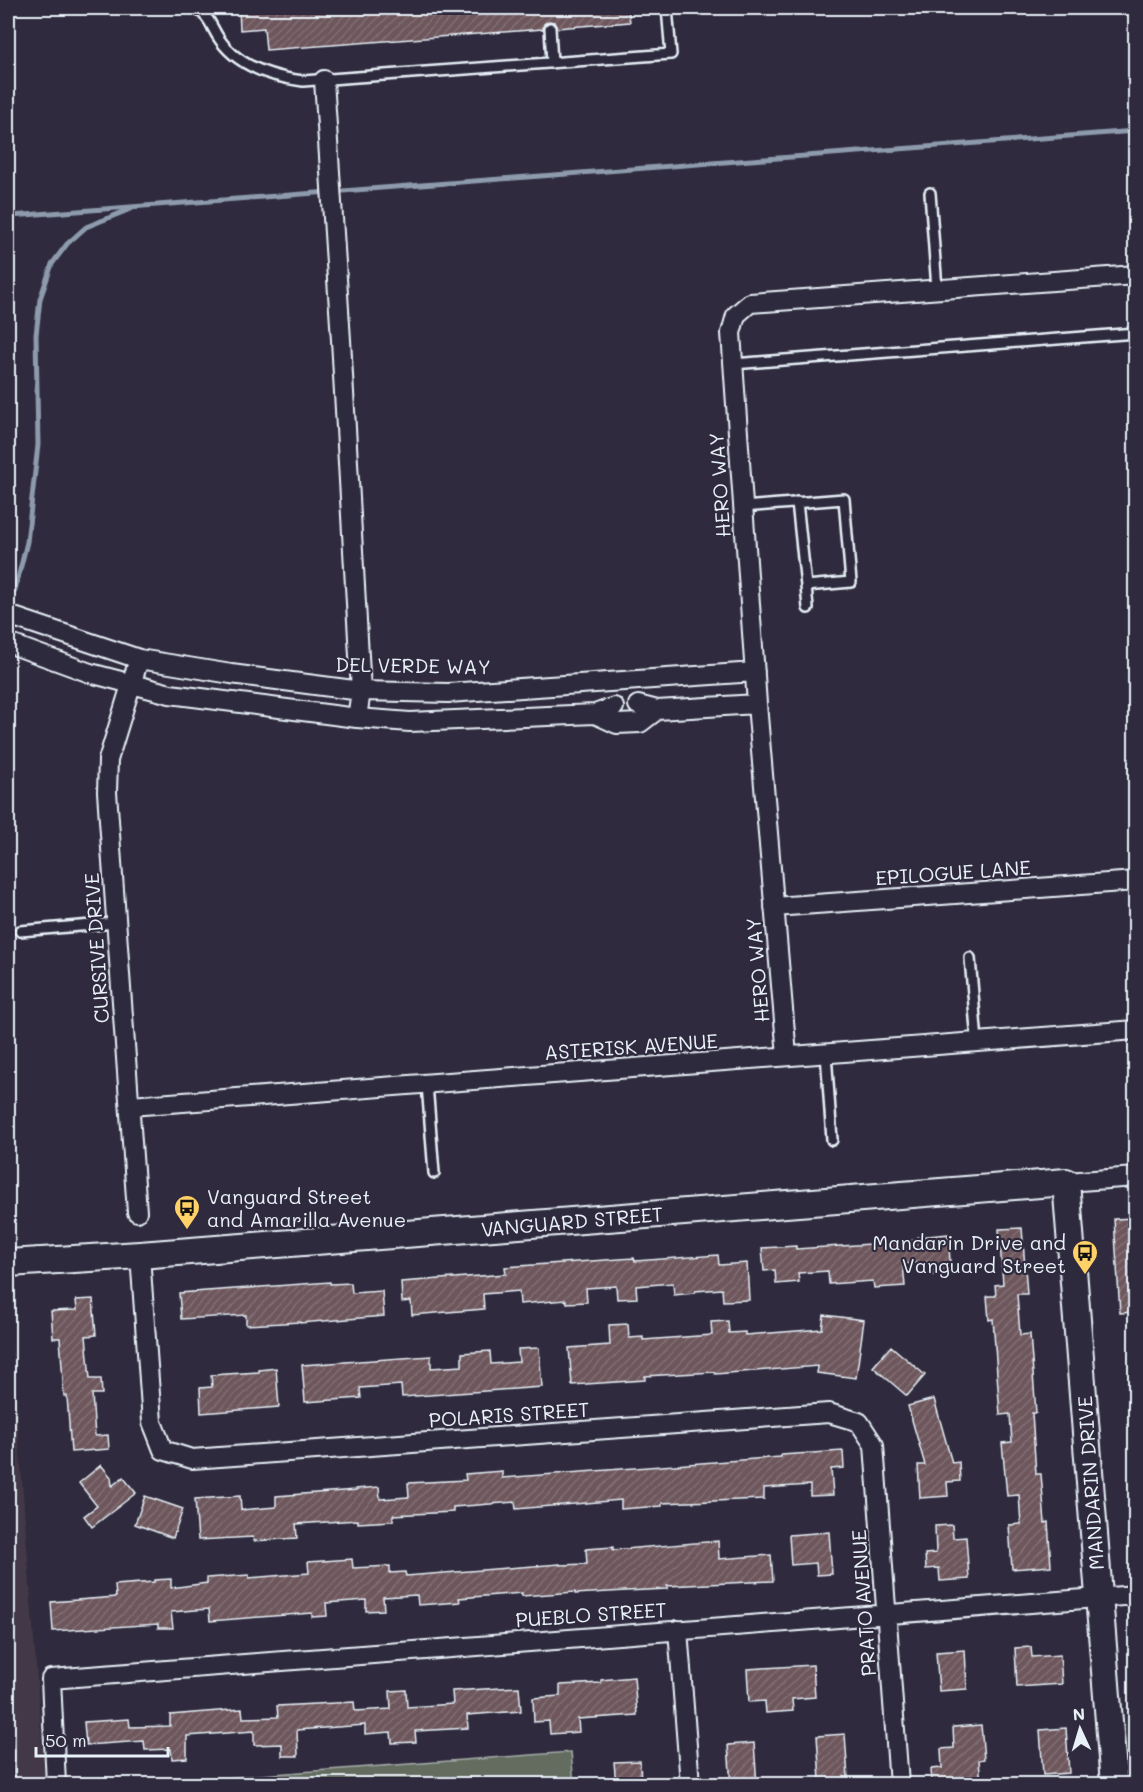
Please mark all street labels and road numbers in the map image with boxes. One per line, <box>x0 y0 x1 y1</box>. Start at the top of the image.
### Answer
street label: HERO WAY <box>702 432 736 538</box>
street label: DEL VERDE WAY <box>335 651 491 679</box>
street label: EPILOGUE LANE <box>875 854 1031 890</box>
street label: CURSIVE DRIVE <box>78 872 114 1024</box>
street label: HERO WAY <box>739 916 775 1024</box>
street label: ASTERISK AVENUE <box>543 1027 719 1065</box>
street label: VANGUARD STREET <box>480 1200 664 1242</box>
street label: POLARIS STREET <box>428 1395 590 1433</box>
street label: MANDARIN DRIVE <box>1071 1395 1109 1571</box>
street label: PRATO AVENUE <box>845 1529 881 1677</box>
street label: PUEBLO STREET <box>515 1596 667 1632</box>

